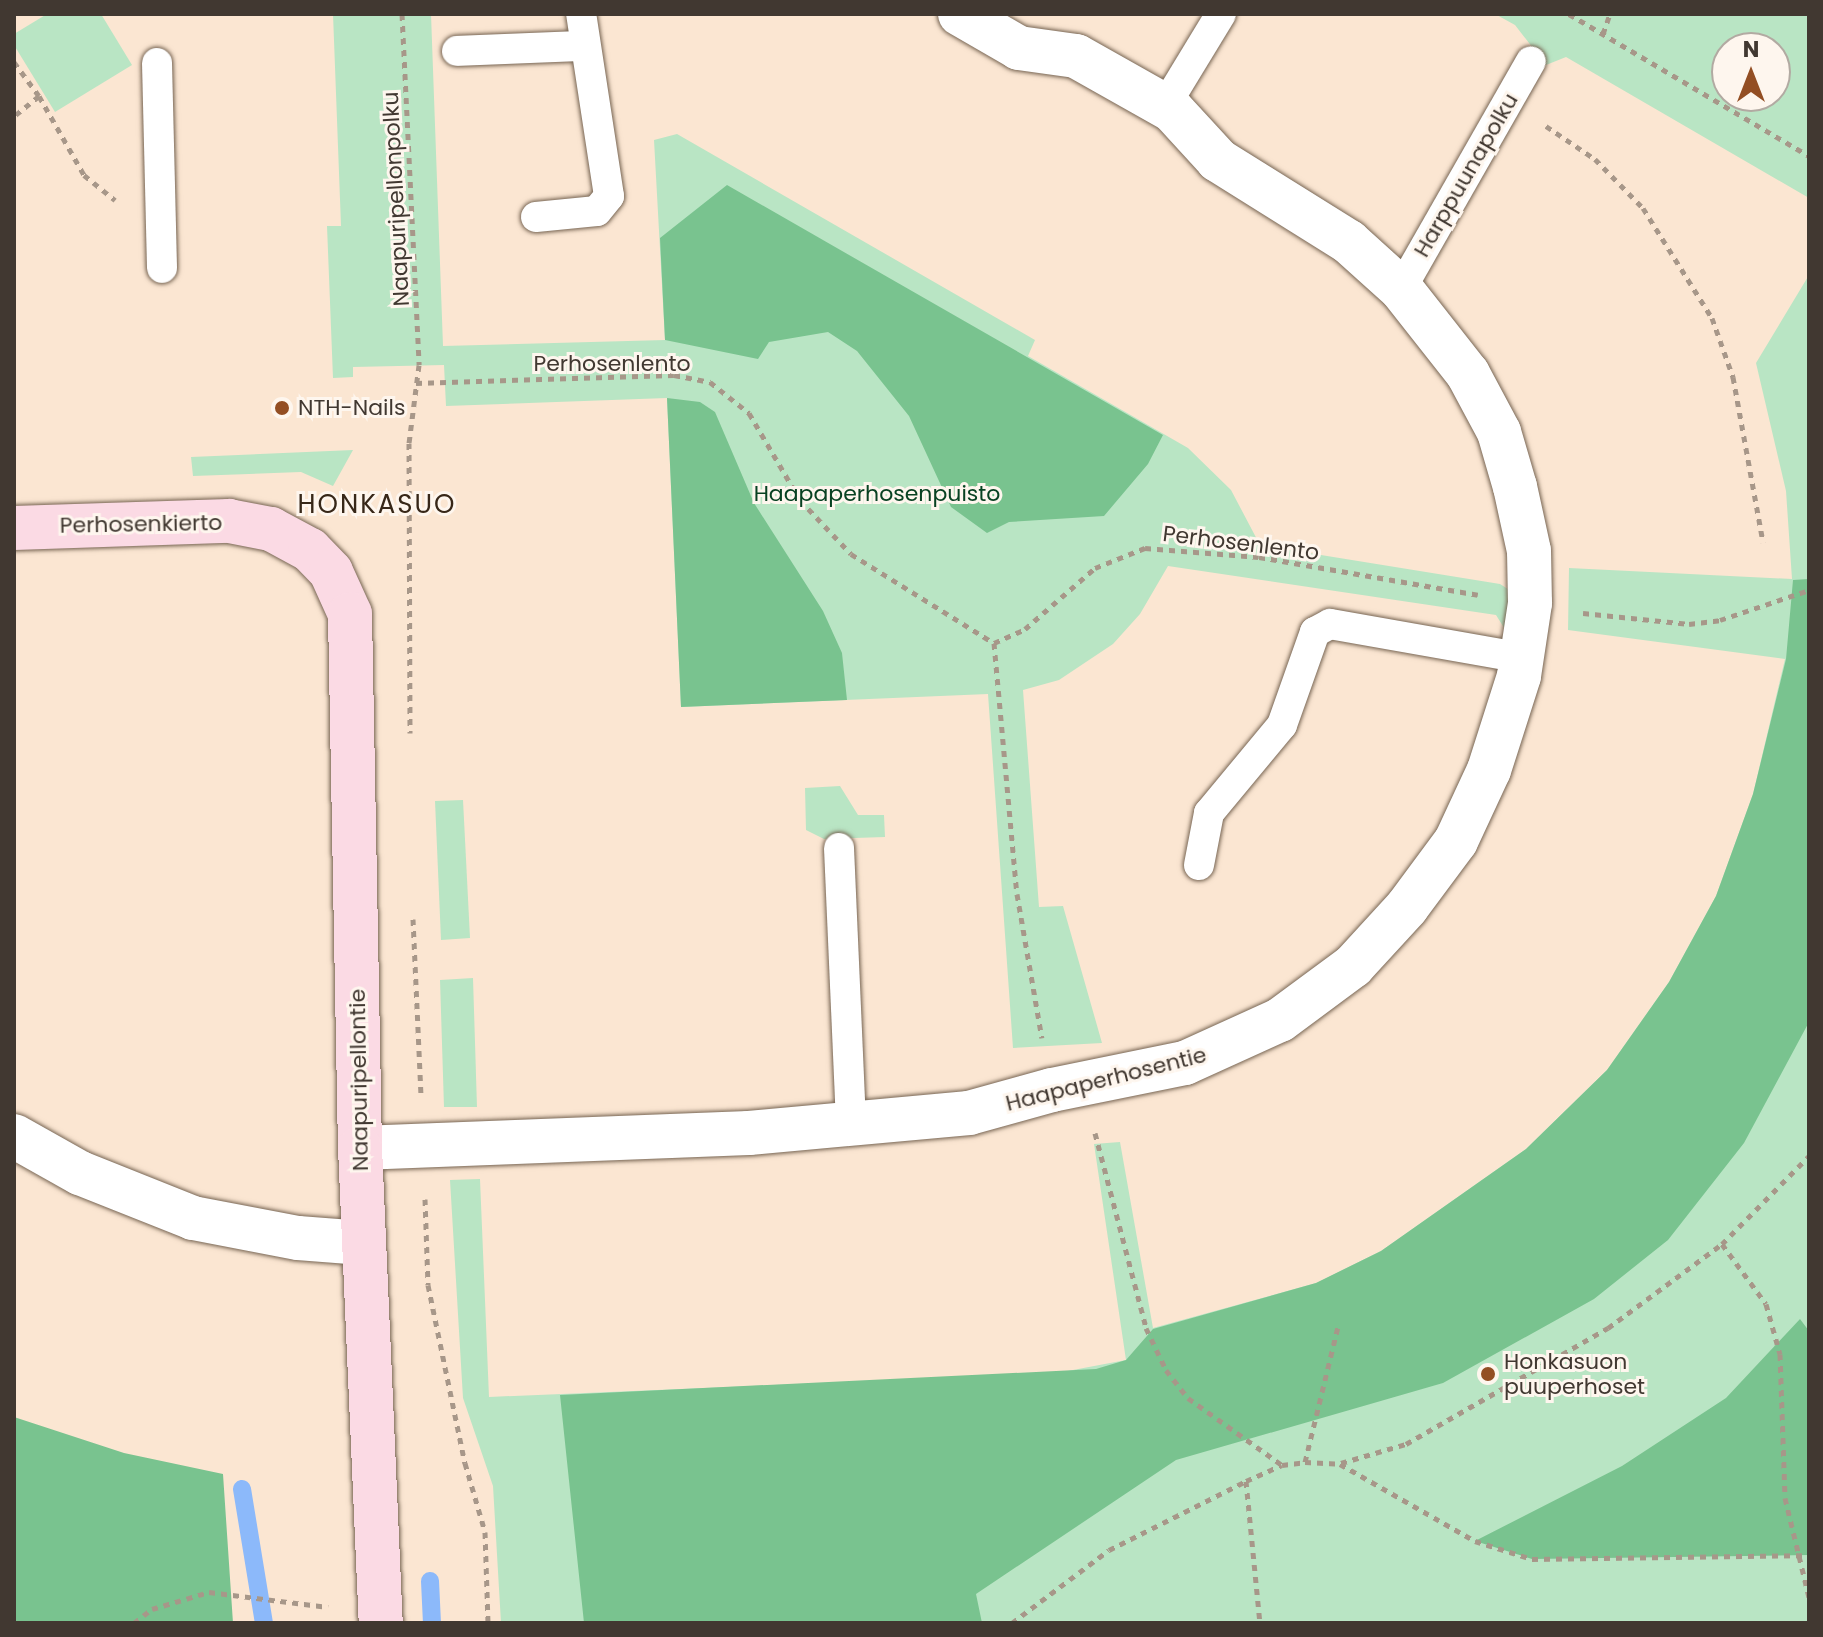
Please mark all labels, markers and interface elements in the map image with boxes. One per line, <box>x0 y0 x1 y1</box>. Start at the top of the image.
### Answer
north arrow <box>1711 32 1791 112</box>
text: N <box>1743 34 1759 65</box>
street label: Harppuunapolku <box>1408 88 1524 262</box>
street label: Naapuripellonpolku <box>377 91 415 307</box>
street label: Perhosenlento <box>533 351 691 377</box>
place label: NTH-Nails <box>298 395 405 421</box>
marker: NTH-Nails <box>273 399 291 417</box>
park label: Haapaperhosenpuisto <box>754 481 1000 507</box>
district label: HONKASUO <box>297 489 457 521</box>
street label: Perhosenkierto <box>59 509 223 539</box>
street label: Perhosenlento <box>1161 520 1321 566</box>
street label: Naapuripellontie <box>344 989 374 1171</box>
street label: Haapaperhosentie <box>1003 1041 1209 1117</box>
place label: Honkasuon puuperhoset <box>1504 1348 1645 1400</box>
marker: Honkasuon puuperhoset <box>1479 1365 1497 1383</box>

